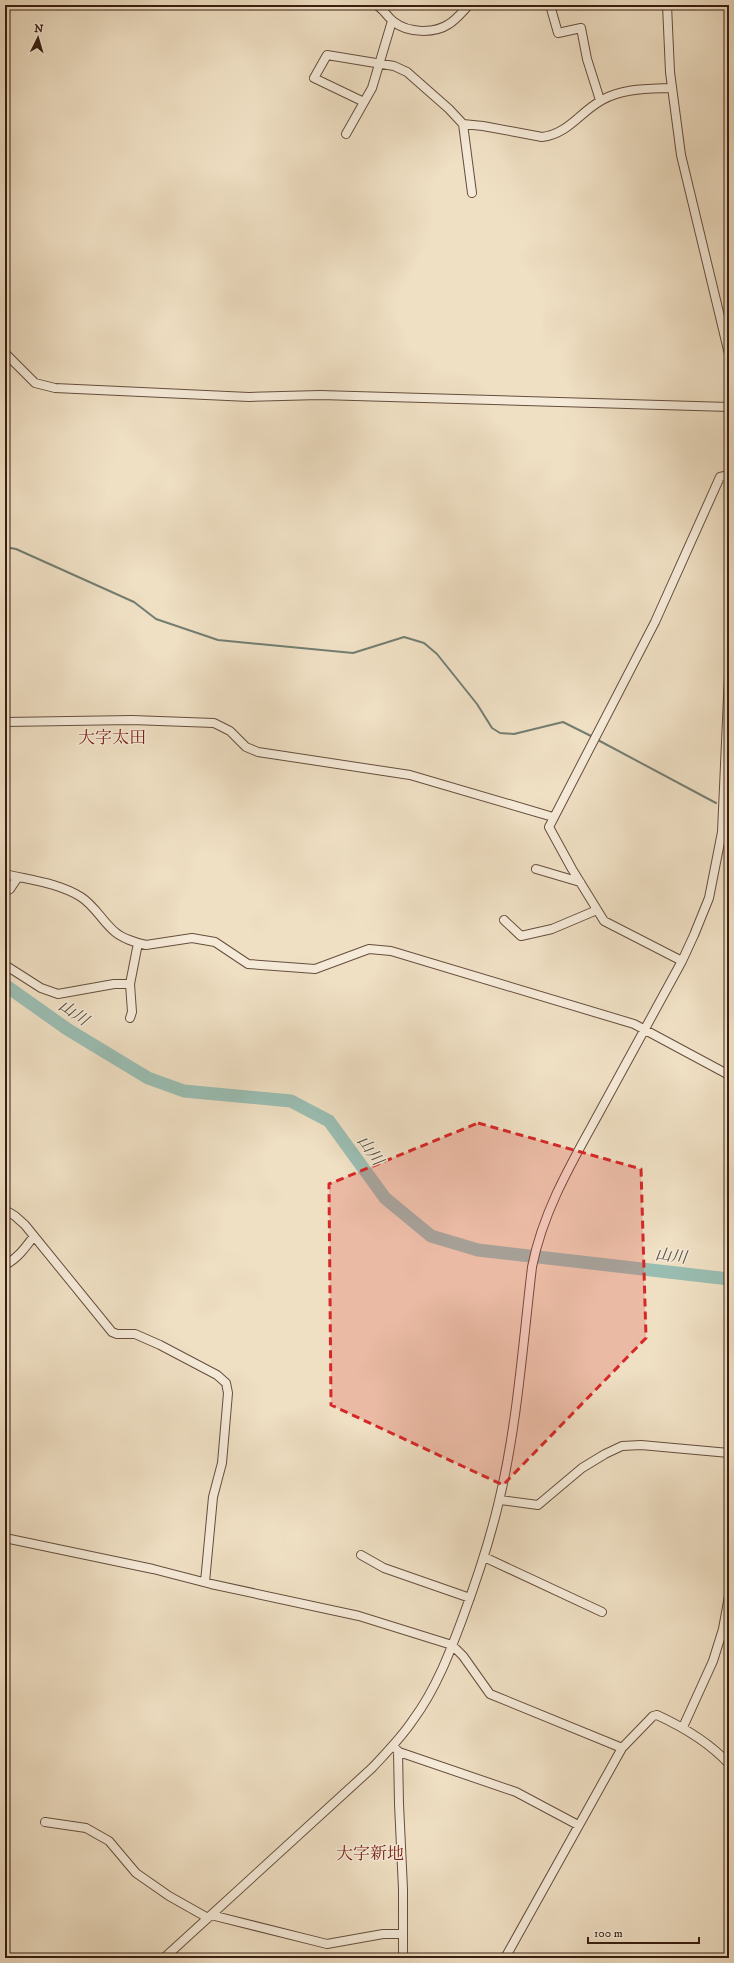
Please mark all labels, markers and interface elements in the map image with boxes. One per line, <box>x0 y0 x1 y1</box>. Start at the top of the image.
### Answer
north arrow <box>18 18 58 58</box>
text: N <box>34 22 44 36</box>
district label: 大字太田 <box>78 727 146 749</box>
water label: 山川 <box>55 996 94 1031</box>
water label: 山川 <box>353 1132 389 1171</box>
water label: 山川 <box>654 1244 690 1268</box>
district label: 大字新地 <box>336 1843 404 1865</box>
scale bar <box>588 1919 699 1945</box>
text: 100 m <box>594 1926 623 1941</box>

